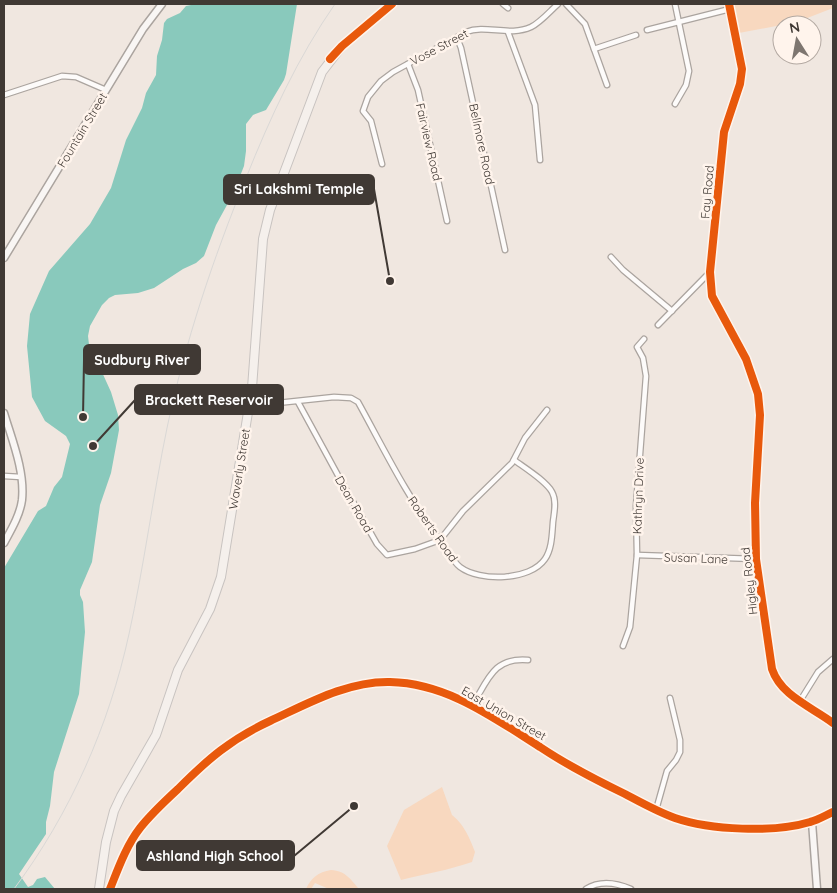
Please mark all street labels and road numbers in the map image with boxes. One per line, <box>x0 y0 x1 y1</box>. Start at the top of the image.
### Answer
street label: Vose Street <box>407 25 471 69</box>
street label: Fountain Street <box>54 90 110 170</box>
street label: Fairview Road <box>413 102 445 182</box>
street label: Bellmore Road <box>466 102 498 186</box>
street label: Fay Road <box>697 165 717 219</box>
street label: Waverly Street <box>225 427 253 511</box>
street label: Kathryn Drive <box>629 457 647 535</box>
street label: Dean Road <box>332 473 376 535</box>
street label: Roberts Road <box>405 493 461 565</box>
street label: Higley Road <box>737 546 761 616</box>
street label: Susan Lane <box>664 549 729 567</box>
street label: East Union Street <box>459 683 549 743</box>

